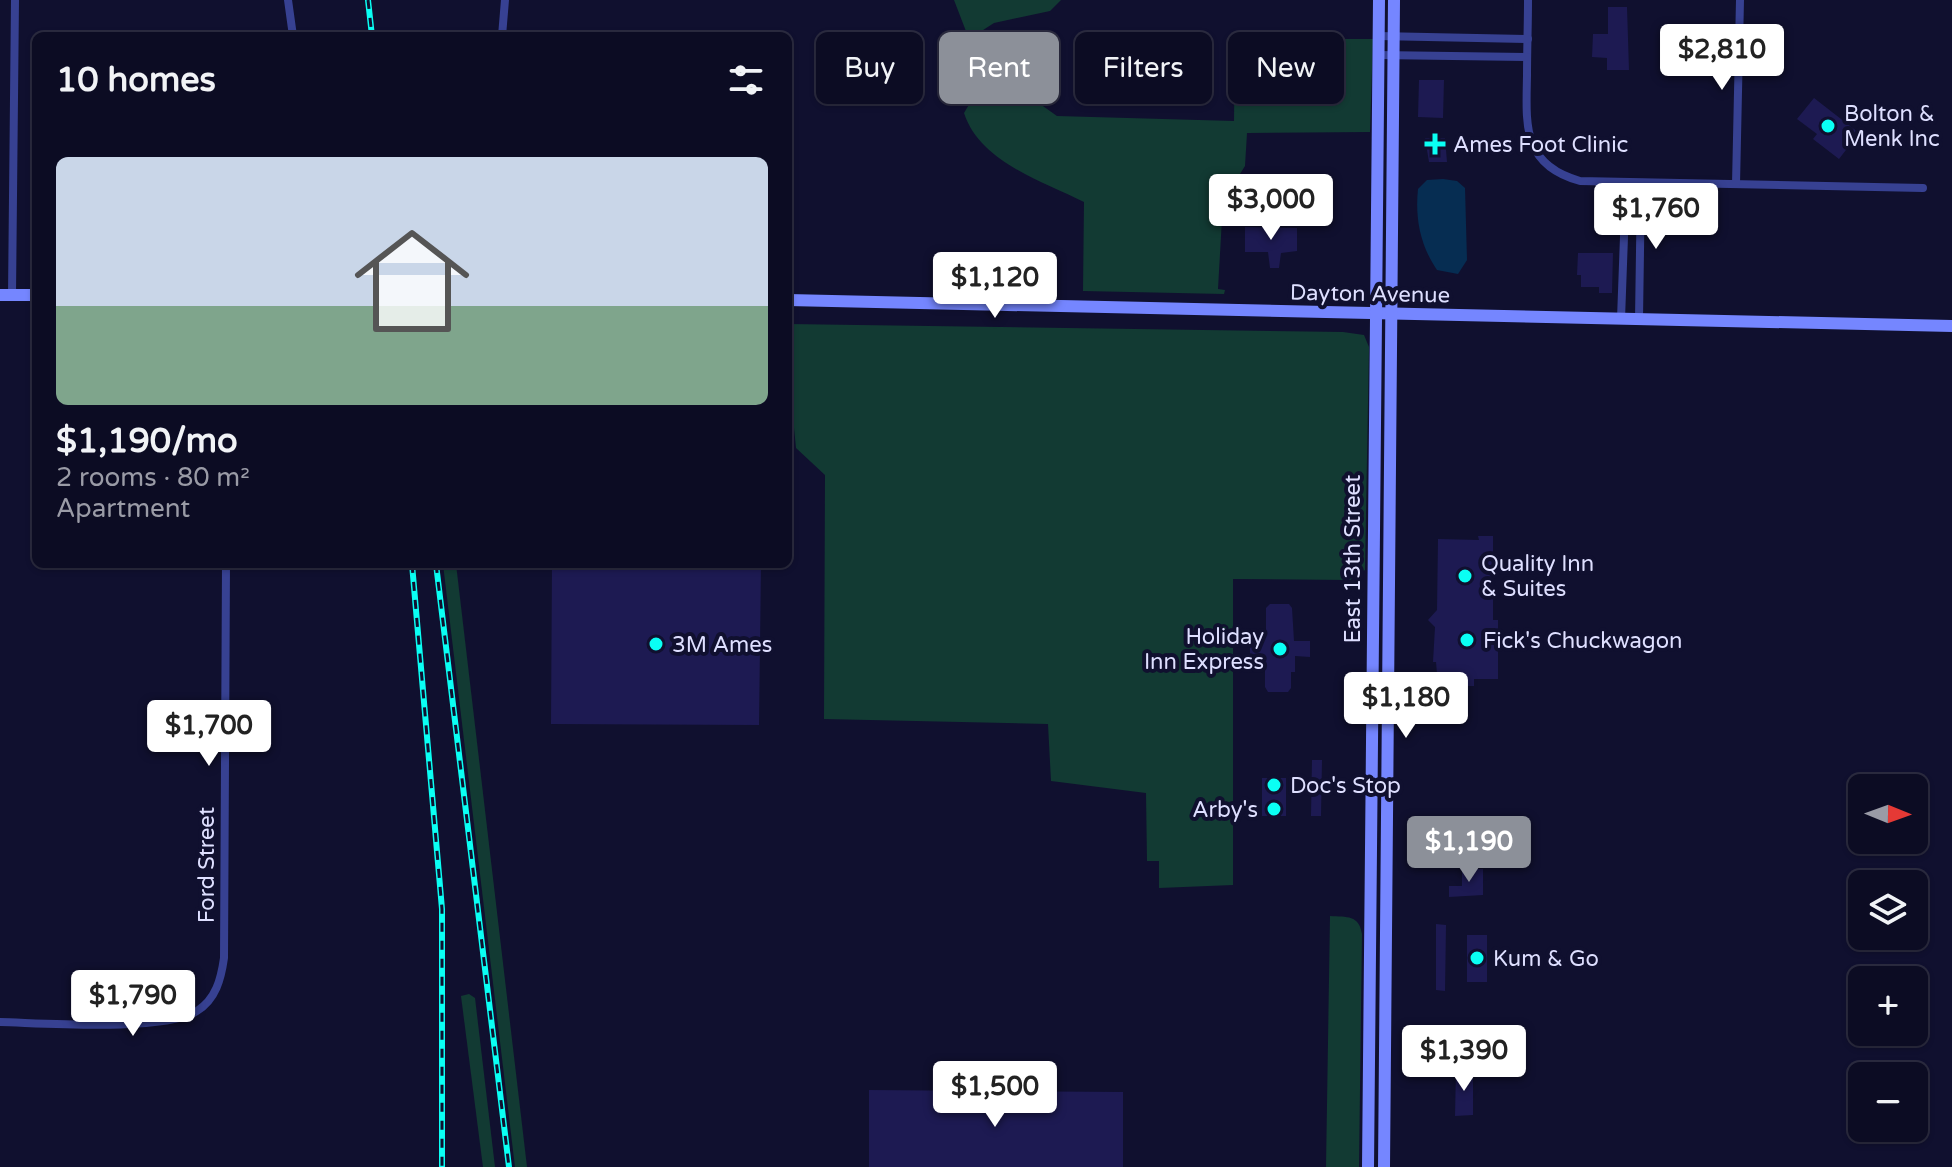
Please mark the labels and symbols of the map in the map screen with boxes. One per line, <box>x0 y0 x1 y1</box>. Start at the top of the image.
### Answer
pin: $2,810 <box>1657 24 1787 92</box>
place label: Bolton & Menk Inc <box>1844 101 1940 152</box>
marker: Bolton & Menk Inc <box>1819 117 1837 135</box>
place label: Ames Foot Clinic <box>1453 132 1628 158</box>
marker: Ames Foot Clinic <box>1424 133 1446 155</box>
pin: $3,000 <box>1206 174 1336 242</box>
pin: $1,760 <box>1591 183 1721 251</box>
pin: $1,120 <box>930 252 1060 320</box>
street label: Dayton Avenue <box>1290 280 1450 308</box>
street label: East 13th Street <box>1340 475 1366 643</box>
place label: Quality Inn & Suites <box>1481 551 1594 602</box>
marker: Quality Inn & Suites <box>1456 567 1474 585</box>
place label: Holiday Inn Express <box>1144 624 1264 675</box>
place label: Fick's Chuckwagon <box>1483 628 1683 654</box>
marker: Fick's Chuckwagon <box>1458 631 1476 649</box>
place label: 3M Ames <box>672 632 772 658</box>
marker: 3M Ames <box>647 635 665 653</box>
marker: Holiday Inn Express <box>1271 640 1289 658</box>
pin: $1,180 <box>1341 672 1471 740</box>
pin: $1,700 <box>144 700 274 768</box>
place label: Doc's Stop <box>1290 773 1401 799</box>
north arrow <box>1848 774 1928 854</box>
marker: Doc's Stop <box>1265 776 1283 794</box>
place label: Arby's <box>1192 797 1258 823</box>
marker: Arby's <box>1265 800 1283 818</box>
street label: Ford Street <box>194 807 220 923</box>
pin: $1,190 <box>1404 816 1534 884</box>
place label: Kum & Go <box>1493 946 1599 972</box>
marker: Kum & Go <box>1468 949 1486 967</box>
pin: $1,790 <box>68 970 198 1038</box>
pin: $1,390 <box>1399 1025 1529 1093</box>
pin: $1,500 <box>930 1061 1060 1129</box>

